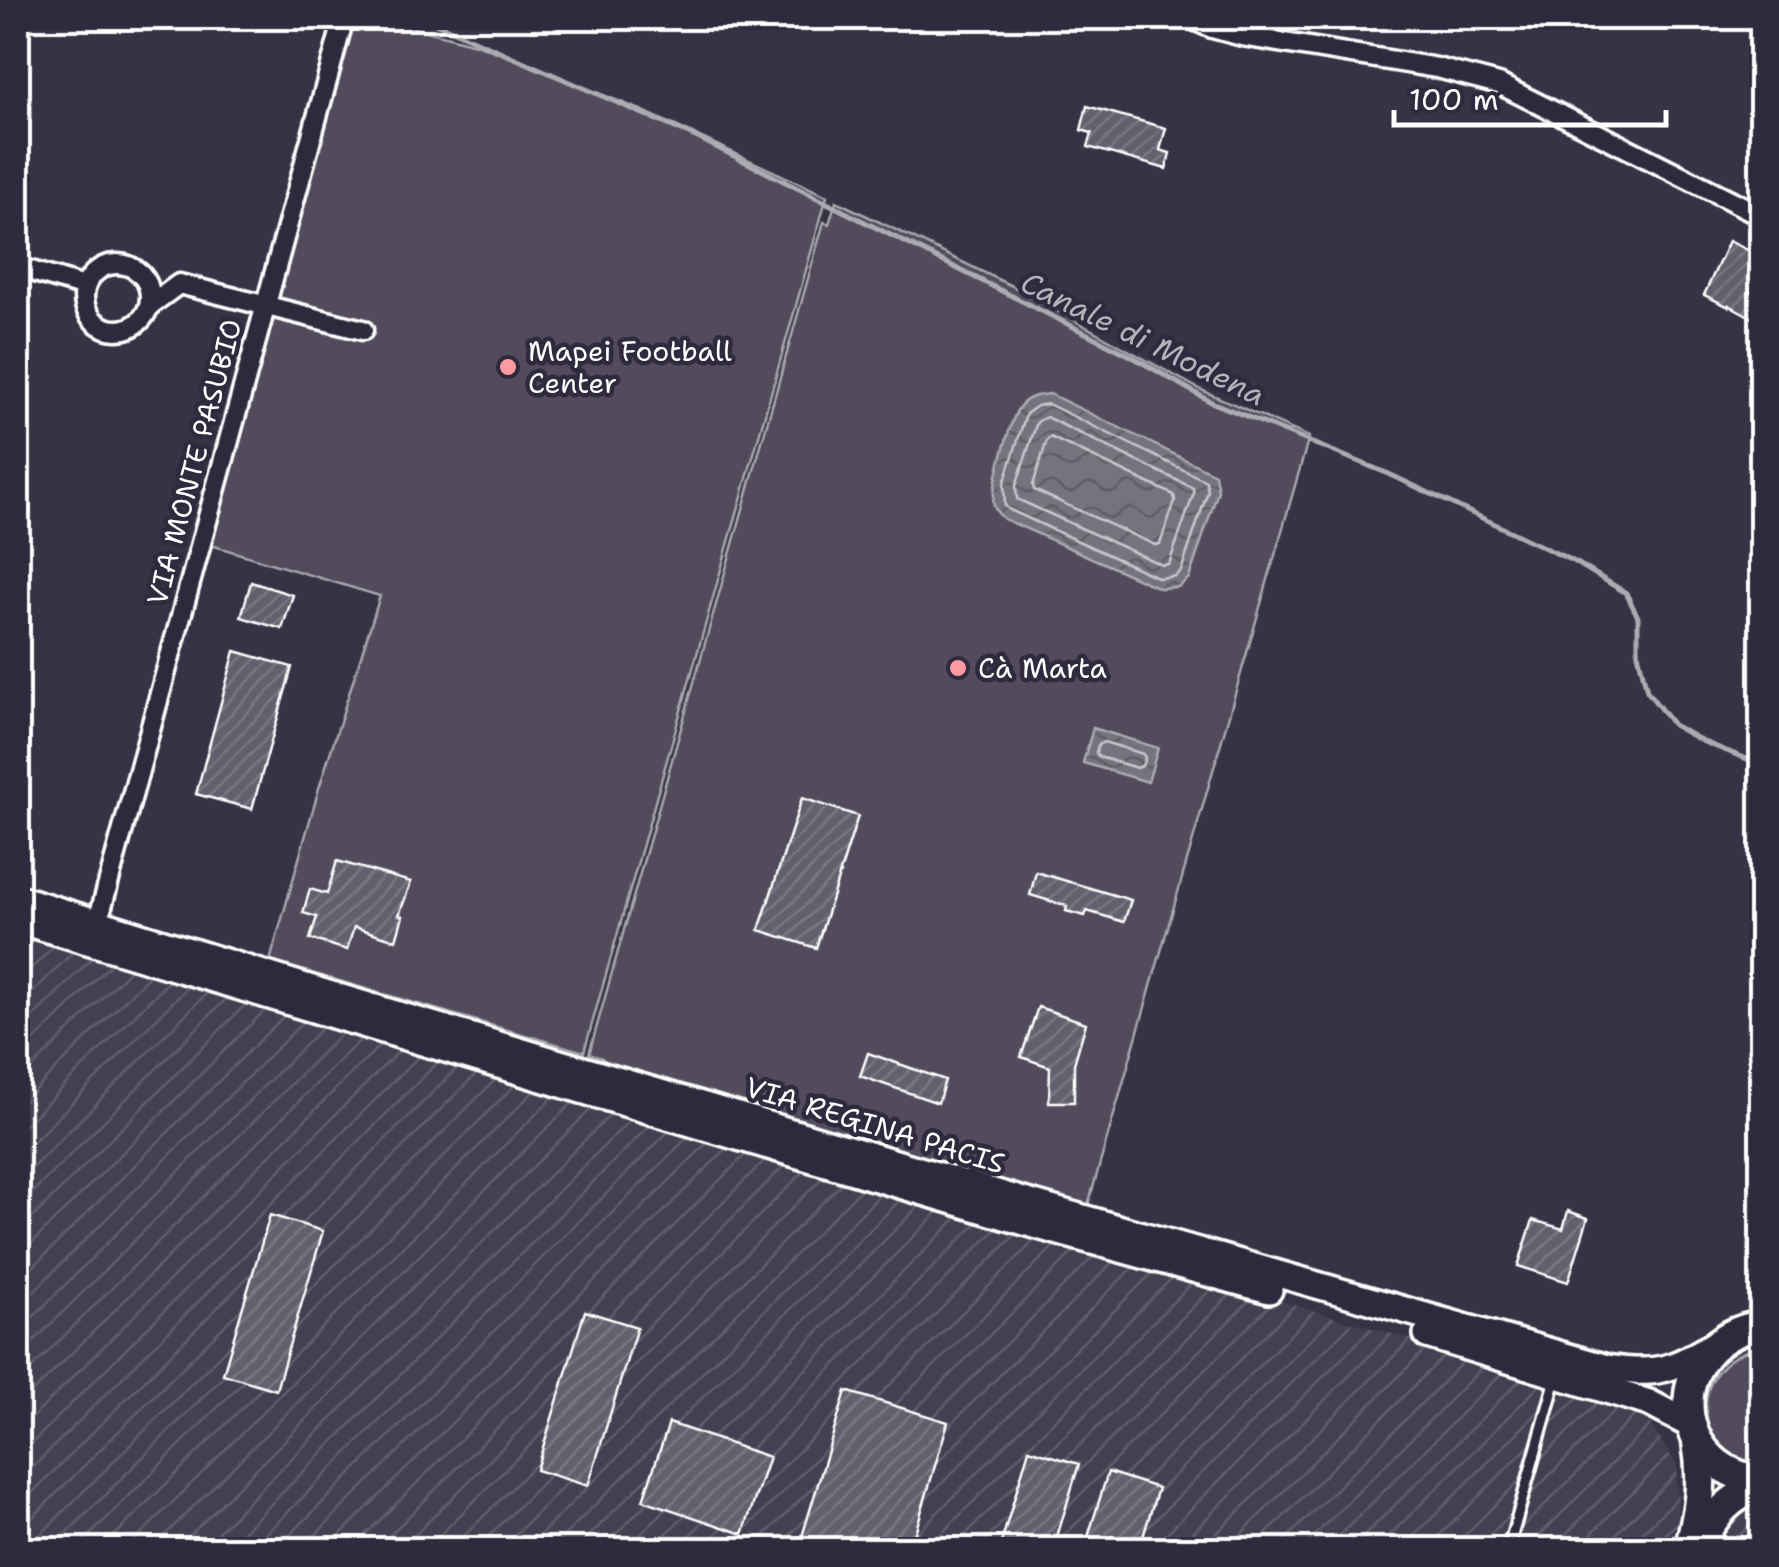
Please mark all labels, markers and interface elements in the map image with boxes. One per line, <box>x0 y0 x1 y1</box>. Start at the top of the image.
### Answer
scale bar <box>1394 65 1666 127</box>
text: 100 m <box>1409 79 1499 120</box>
water label: Canale di Modena <box>1014 262 1272 416</box>
street label: VIA MONTE PASUBIO <box>137 315 251 609</box>
place label: Mapei Football Center <box>528 332 732 402</box>
marker: Mapei Football Center <box>497 356 519 378</box>
place label: Cà Marta <box>978 649 1107 687</box>
marker: Cà Marta <box>947 657 969 679</box>
street label: VIA REGINA PACIS <box>741 1067 1009 1183</box>

